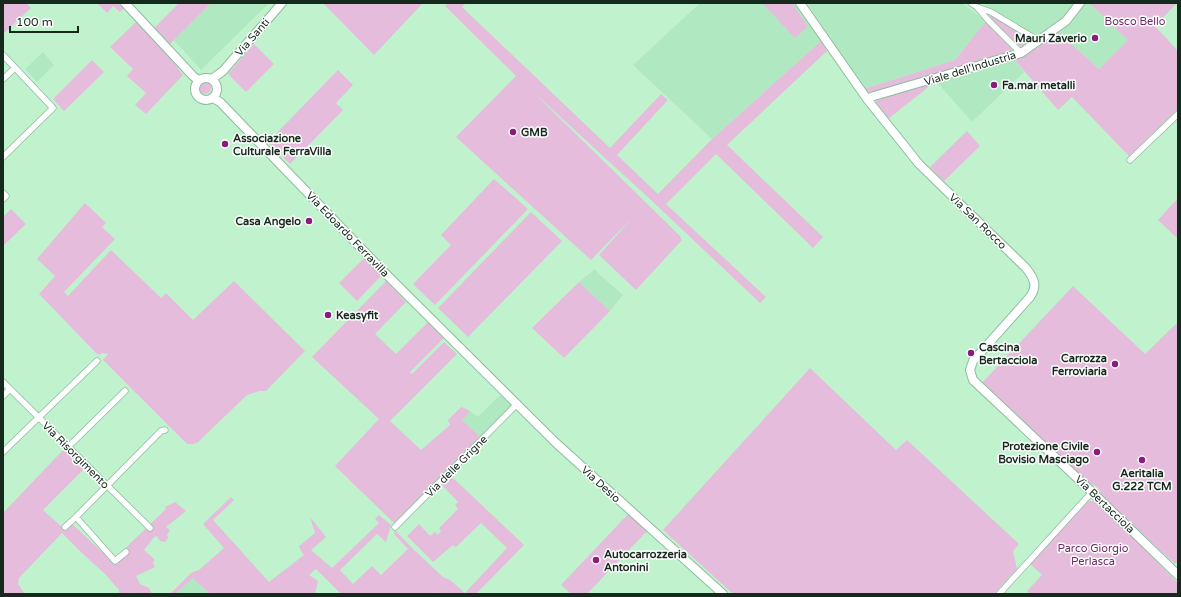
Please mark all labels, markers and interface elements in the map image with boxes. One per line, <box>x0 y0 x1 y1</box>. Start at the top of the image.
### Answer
scale bar <box>10 8 78 34</box>
text: 100 m <box>16 15 53 29</box>
park label: Bosco Bello <box>1105 15 1166 28</box>
street label: Via Santi <box>232 16 272 59</box>
place label: Mauri Zaverio <box>1015 32 1087 45</box>
marker: Mauri Zaverio <box>1090 33 1100 43</box>
street label: Viale dell'Industria <box>923 48 1018 89</box>
place label: Fa.mar metalli <box>1002 79 1075 92</box>
marker: Fa.mar metalli <box>989 80 999 90</box>
place label: GMB <box>521 126 548 139</box>
marker: GMB <box>508 127 518 137</box>
place label: Associazione Culturale FerraVilla <box>233 132 332 158</box>
marker: Associazione Culturale FerraVilla <box>220 139 230 149</box>
street label: Via Edoardo Ferravilla <box>303 189 392 280</box>
street label: Via San Rocco <box>946 191 1009 252</box>
place label: Casa Angelo <box>235 215 301 229</box>
marker: Casa Angelo <box>304 216 314 226</box>
place label: Keasyfit <box>336 309 379 323</box>
marker: Keasyfit <box>323 310 333 320</box>
place label: Cascina Bertacciola <box>979 341 1037 367</box>
marker: Cascina Bertacciola <box>966 348 976 358</box>
place label: Carrozza Ferroviaria <box>1052 352 1107 378</box>
marker: Carrozza Ferroviaria <box>1110 359 1120 369</box>
street label: Via Risorgimento <box>39 419 112 492</box>
street label: Via delle Grigne <box>423 433 490 500</box>
place label: Protezione Civile Bovisio Masciago <box>998 440 1090 467</box>
marker: Protezione Civile Bovisio Masciago <box>1092 447 1102 457</box>
marker: Aeritalia G.222 TCM <box>1137 455 1147 465</box>
street label: Via Desio <box>578 463 623 506</box>
place label: Aeritalia G.222 TCM <box>1112 467 1172 493</box>
street label: Via Bertacciola <box>1072 473 1137 536</box>
park label: Parco Giorgio Perlasca <box>1058 542 1129 568</box>
place label: Autocarrozzeria Antonini <box>604 548 687 574</box>
marker: Autocarrozzeria Antonini <box>591 555 601 565</box>

